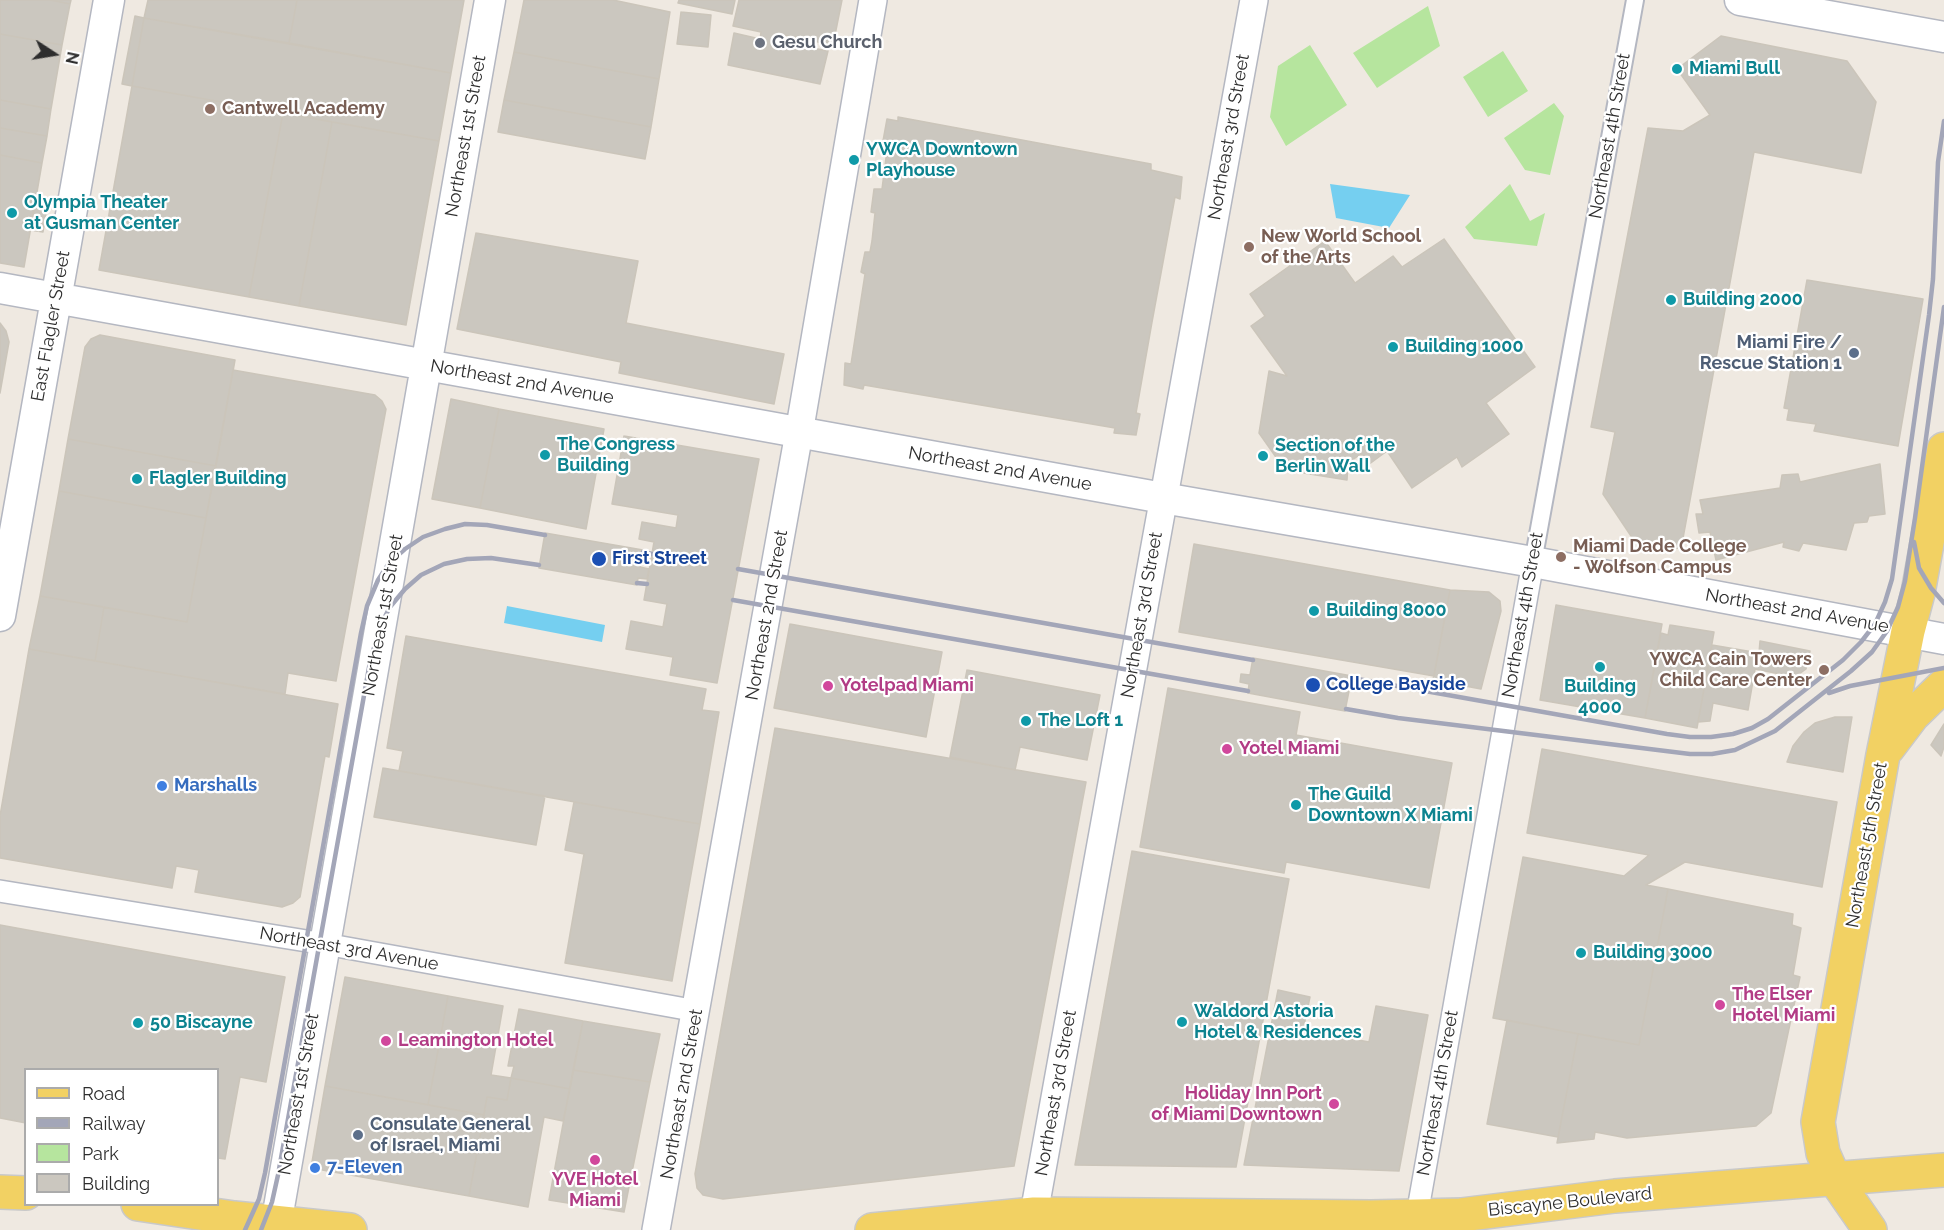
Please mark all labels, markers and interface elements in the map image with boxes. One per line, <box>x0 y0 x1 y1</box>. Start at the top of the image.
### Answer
north arrow <box>24 24 84 84</box>
place label: Gesu Church <box>772 32 882 54</box>
marker: Gesu Church <box>753 36 767 50</box>
text: N <box>62 50 83 66</box>
street label: Northeast 4th Street <box>1585 51 1635 221</box>
street label: Northeast 3rd Street <box>1204 52 1254 222</box>
street label: Northeast 1st Street <box>441 53 491 219</box>
place label: Miami Bull <box>1689 58 1780 80</box>
marker: Miami Bull <box>1670 62 1684 76</box>
place label: Cantwell Academy <box>222 98 385 120</box>
marker: Cantwell Academy <box>203 102 217 116</box>
place label: YWCA Downtown Playhouse <box>866 139 1018 182</box>
marker: YWCA Downtown Playhouse <box>847 153 861 167</box>
place label: Olympia Theater at Gusman Center <box>24 192 179 234</box>
marker: Olympia Theater at Gusman Center <box>5 206 19 220</box>
place label: New World School of the Arts <box>1261 226 1421 268</box>
marker: New World School of the Arts <box>1242 240 1256 254</box>
street label: East Flagler Street <box>27 249 75 403</box>
place label: Building 2000 <box>1683 289 1803 311</box>
marker: Building 2000 <box>1664 293 1678 307</box>
place label: Miami Fire / Rescue Station 1 <box>1700 332 1842 374</box>
place label: Building 1000 <box>1405 336 1523 358</box>
marker: Building 1000 <box>1386 340 1400 354</box>
marker: Miami Fire / Rescue Station 1 <box>1847 346 1861 360</box>
street label: Northeast 2nd Avenue <box>429 355 615 409</box>
place label: The Congress Building <box>557 434 675 476</box>
place label: Section of the Berlin Wall <box>1275 435 1395 478</box>
street label: Northeast 2nd Avenue <box>907 442 1093 496</box>
marker: The Congress Building <box>538 448 552 462</box>
marker: Section of the Berlin Wall <box>1256 449 1270 463</box>
place label: Flagler Building <box>149 468 287 490</box>
marker: Flagler Building <box>130 472 144 486</box>
street label: Northeast 2nd Street <box>741 528 793 702</box>
street label: Northeast 3rd Street <box>1117 530 1167 700</box>
street label: Northeast 4th Street <box>1498 530 1548 700</box>
street label: Northeast 1st Street <box>358 532 408 698</box>
place label: Miami Dade College - Wolfson Campus <box>1573 536 1747 578</box>
place label: First Street <box>612 548 707 570</box>
marker: First Street <box>590 550 608 568</box>
marker: Miami Dade College - Wolfson Campus <box>1554 550 1568 564</box>
street label: Northeast 2nd Avenue <box>1704 584 1890 638</box>
place label: Building 8000 <box>1326 600 1446 622</box>
marker: Building 8000 <box>1307 604 1321 618</box>
place label: YWCA Cain Towers Child Care Center <box>1649 649 1812 692</box>
marker: Building 4000 <box>1593 660 1607 674</box>
marker: YWCA Cain Towers Child Care Center <box>1817 663 1831 677</box>
place label: College Bayside <box>1326 674 1466 696</box>
place label: Yotelpad Miami <box>840 675 974 697</box>
marker: College Bayside <box>1304 676 1322 694</box>
place label: Building 4000 <box>1564 676 1636 718</box>
marker: Yotelpad Miami <box>821 679 835 693</box>
place label: The Loft 1 <box>1038 710 1123 732</box>
marker: The Loft 1 <box>1019 714 1033 728</box>
place label: Yotel Miami <box>1239 738 1339 760</box>
marker: Yotel Miami <box>1220 742 1234 756</box>
street label: Northeast 5th Street <box>1842 760 1892 930</box>
place label: Marshalls <box>174 775 257 797</box>
marker: Marshalls <box>155 779 169 793</box>
place label: The Guild Downtown X Miami <box>1308 784 1473 826</box>
marker: The Guild Downtown X Miami <box>1289 798 1303 812</box>
street label: Northeast 3rd Avenue <box>258 923 440 975</box>
place label: Building 3000 <box>1593 942 1713 964</box>
marker: Building 3000 <box>1574 946 1588 960</box>
place label: The Elser Hotel Miami <box>1732 984 1835 1026</box>
marker: The Elser Hotel Miami <box>1713 998 1727 1012</box>
place label: Waldord Astoria Hotel & Residences <box>1194 1001 1362 1044</box>
street label: Northeast 2nd Street <box>656 1007 708 1181</box>
street label: Northeast 3rd Street <box>1031 1008 1081 1178</box>
street label: Northeast 4th Street <box>1413 1008 1463 1178</box>
street label: Northeast 1st Street <box>274 1011 324 1177</box>
place label: 50 Biscayne <box>150 1012 253 1034</box>
marker: Waldord Astoria Hotel & Residences <box>1175 1015 1189 1029</box>
marker: 50 Biscayne <box>131 1016 145 1030</box>
place label: Leamington Hotel <box>398 1030 553 1052</box>
marker: Leamington Hotel <box>379 1034 393 1048</box>
legend <box>24 1068 219 1206</box>
text: Road <box>82 1083 125 1104</box>
place label: Holiday Inn Port of Miami Downtown <box>1151 1083 1322 1126</box>
marker: Holiday Inn Port of Miami Downtown <box>1327 1097 1341 1111</box>
text: Railway <box>82 1113 146 1134</box>
place label: Consulate General of Israel, Miami <box>370 1114 530 1156</box>
marker: Consulate General of Israel, Miami <box>351 1128 365 1142</box>
text: Park <box>82 1143 119 1164</box>
marker: YVE Hotel Miami <box>588 1153 602 1167</box>
place label: 7-Eleven <box>327 1157 403 1179</box>
marker: 7-Eleven <box>308 1161 322 1175</box>
place label: YVE Hotel Miami <box>552 1169 638 1212</box>
text: Building <box>82 1173 150 1194</box>
street label: Biscayne Boulevard <box>1487 1183 1653 1221</box>

